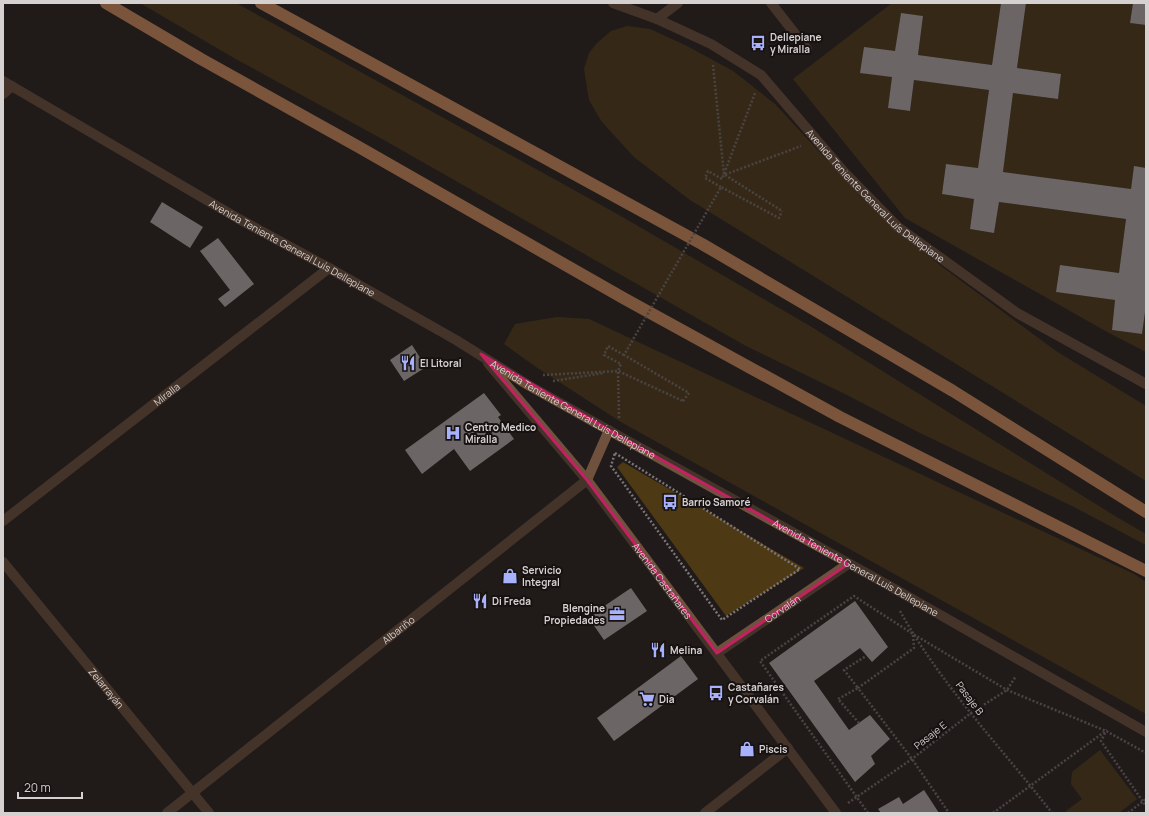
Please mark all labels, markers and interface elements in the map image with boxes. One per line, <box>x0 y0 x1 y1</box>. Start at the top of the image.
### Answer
place label: Dellepiane y Miralla <box>770 30 821 56</box>
bus stop icon: Dellepiane y Miralla <box>749 34 767 52</box>
street label: Avenida Teniente General Luís Dellepiane <box>803 126 948 266</box>
street label: Avenida Teniente General Luís Dellepiane <box>207 196 378 300</box>
restaurant icon: El Litoral <box>399 354 417 372</box>
place label: El Litoral <box>420 356 461 370</box>
street label: Avenida Teniente General Luís Dellepiane <box>488 356 658 462</box>
street label: Miralla <box>150 379 183 409</box>
place label: Centro Medico Miralla <box>465 420 536 446</box>
hospital icon: Centro Medico Miralla <box>444 424 462 442</box>
bus stop icon: Barrio Samoré <box>661 493 679 511</box>
place label: Barrio Samoré <box>682 495 750 509</box>
street label: Avenida Teniente General Luís Dellepiane <box>770 516 941 620</box>
street label: Avenida Castañares <box>629 540 695 622</box>
place label: Servicio Integral <box>522 563 562 589</box>
shop icon: Servicio Integral <box>501 567 519 585</box>
street label: Corvalán <box>762 591 803 626</box>
restaurant icon: Di Freda <box>471 592 489 610</box>
place label: Di Freda <box>492 594 531 608</box>
place label: Blengine Propiedades <box>544 601 606 627</box>
office icon: Blengine Propiedades <box>608 605 626 623</box>
street label: Albariño <box>379 612 417 647</box>
restaurant icon: Melina <box>649 641 667 659</box>
place label: Melina <box>670 643 702 657</box>
street label: Zelarrayán <box>86 665 127 711</box>
street label: Pasaje B <box>953 678 987 718</box>
place label: Castañares y Corvalán <box>728 680 785 706</box>
bus stop icon: Castañares y Corvalán <box>707 684 725 702</box>
supermarket icon: Dia <box>638 690 656 708</box>
place label: Dia <box>659 692 675 706</box>
street label: Pasaje E <box>911 718 950 752</box>
shop icon: Piscis <box>738 740 756 758</box>
place label: Piscis <box>759 742 788 756</box>
scale bar <box>18 774 82 800</box>
text: 20 m <box>24 779 51 796</box>

